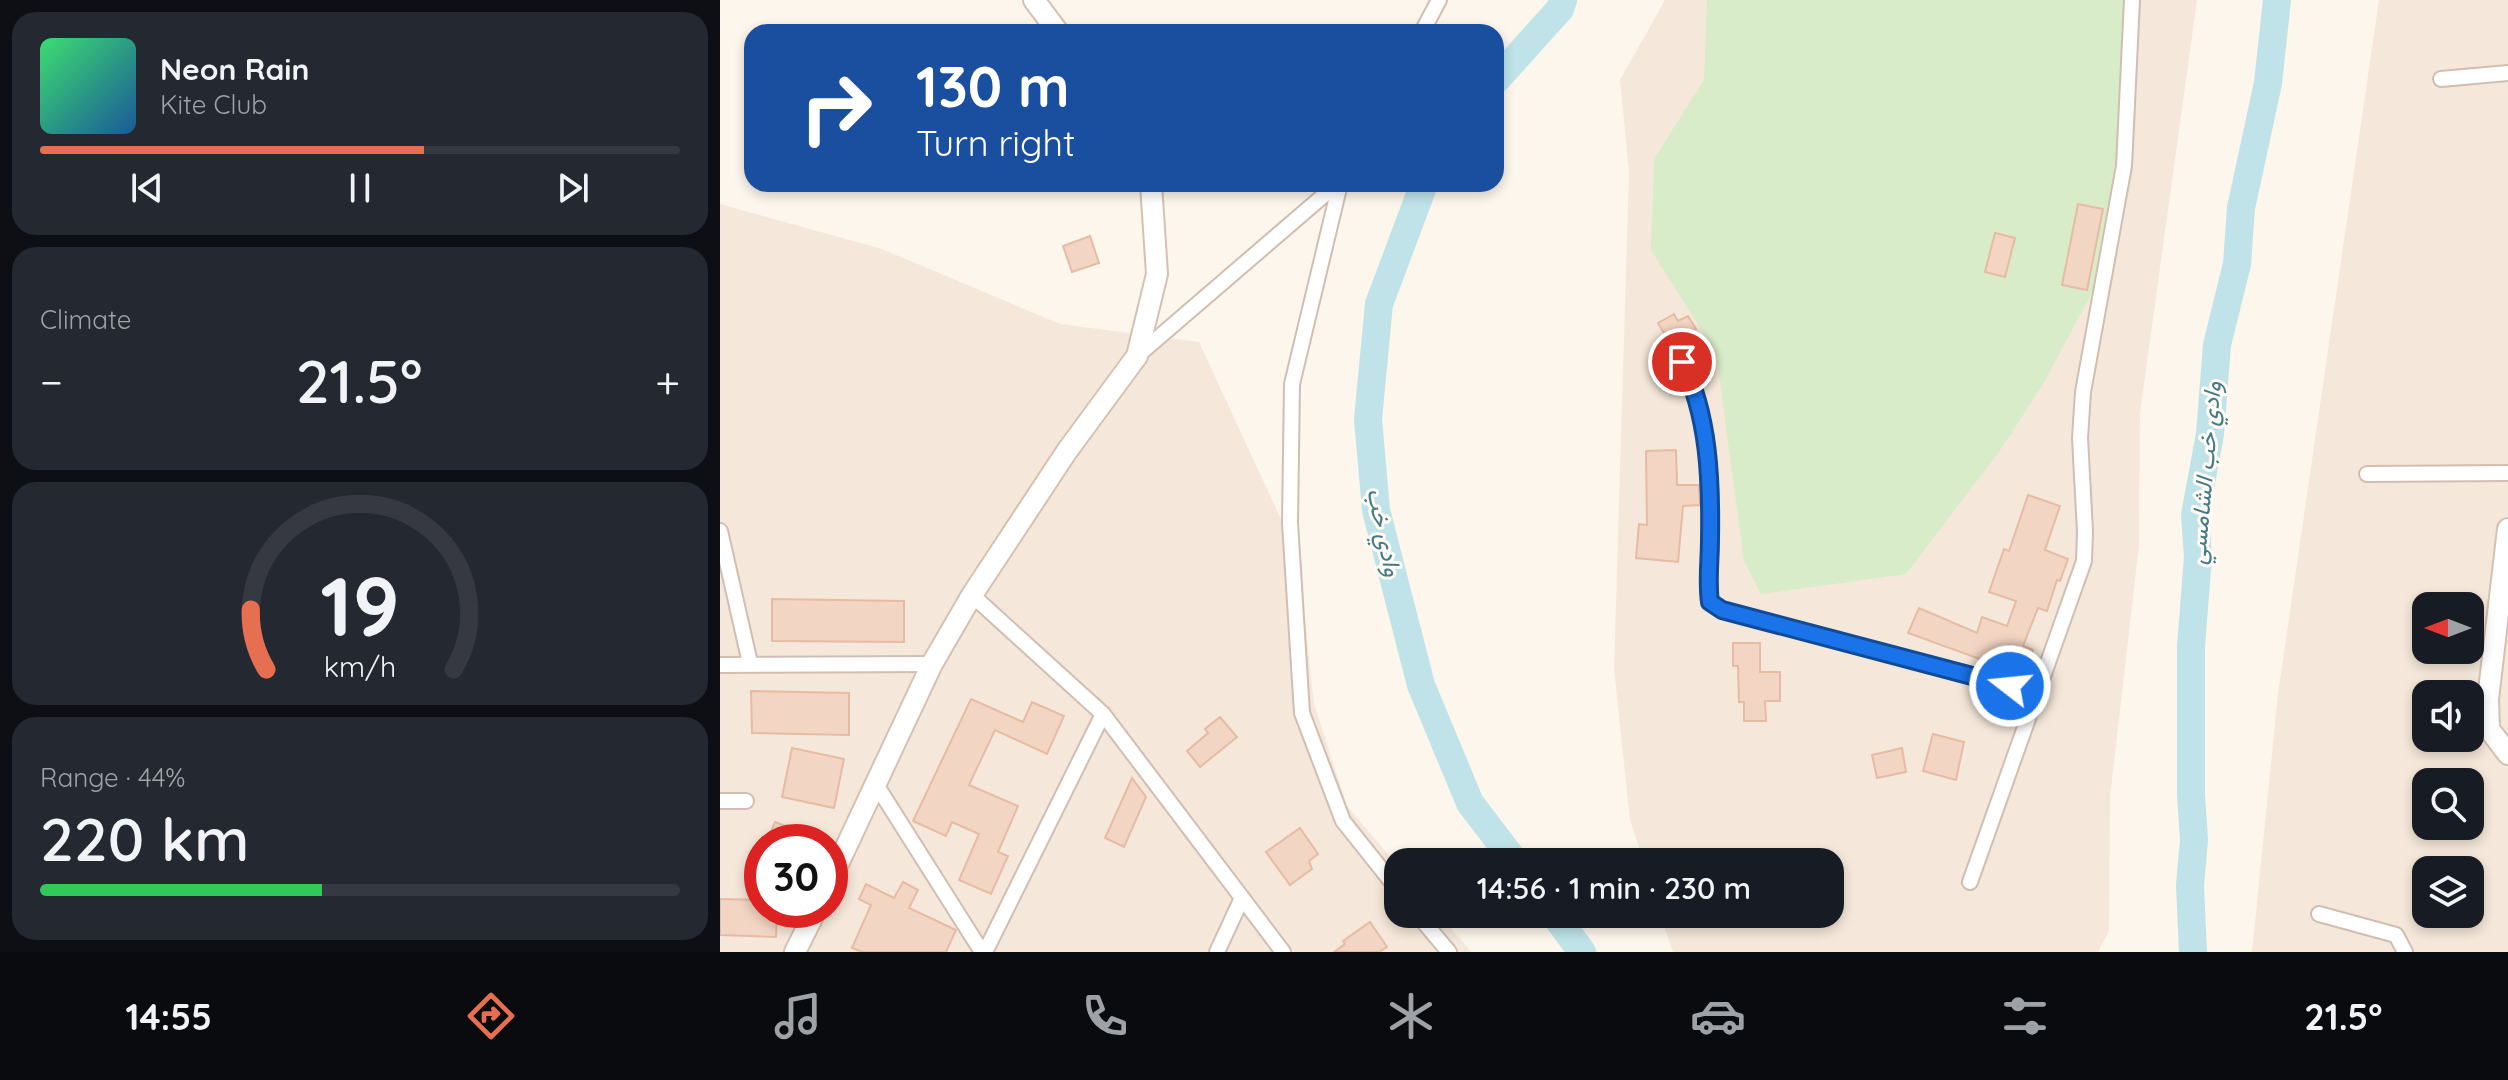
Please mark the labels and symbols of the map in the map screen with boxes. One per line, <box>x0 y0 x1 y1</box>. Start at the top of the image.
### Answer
pin <box>1648 328 1716 396</box>
water label: وادي خب الشامسي <box>2181 380 2232 566</box>
water label: وادي خب <box>1356 485 1409 580</box>
north arrow <box>2412 592 2484 664</box>
position arrow <box>1968 644 2052 728</box>
speed limit sign: 30 <box>744 824 848 928</box>

